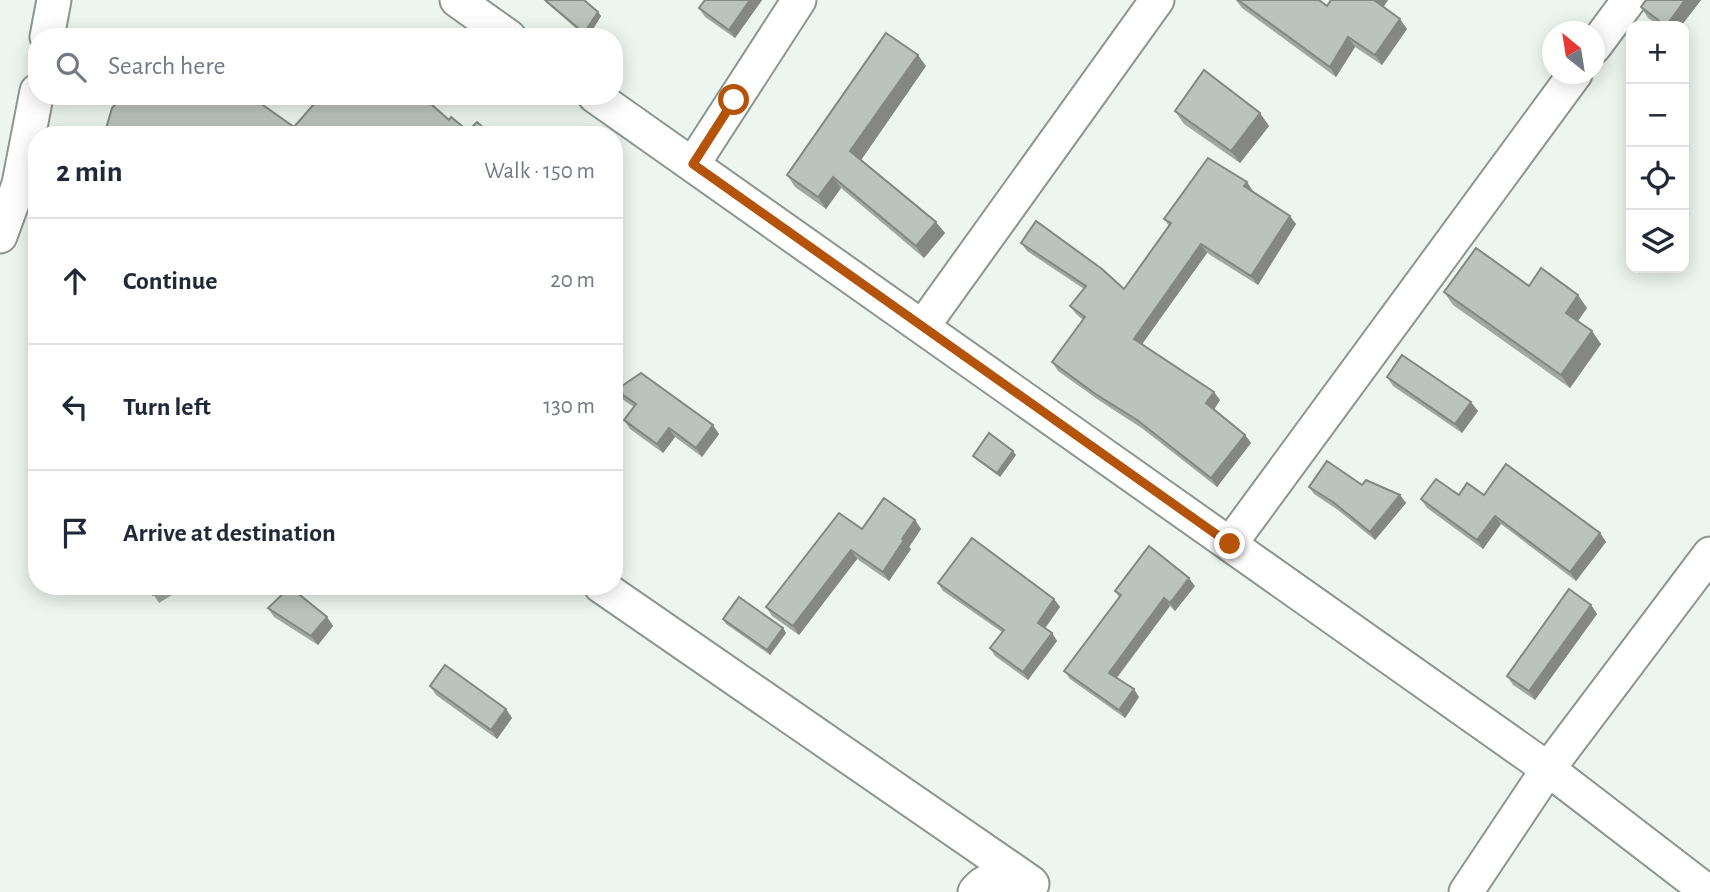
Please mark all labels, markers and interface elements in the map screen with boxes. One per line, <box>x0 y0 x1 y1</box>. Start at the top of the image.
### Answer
north arrow <box>1542 21 1605 84</box>
map controls <box>1626 21 1689 273</box>
button: + <box>1626 21 1689 84</box>
search box <box>28 28 623 105</box>
icon: search <box>52 48 90 86</box>
text: Search here <box>108 53 226 79</box>
route start <box>718 84 749 115</box>
button: − <box>1626 84 1689 147</box>
button: locate <box>1626 147 1689 210</box>
text: 2 min <box>56 157 123 187</box>
text: Walk · 150 m <box>484 160 595 183</box>
button: layers <box>1626 210 1689 273</box>
icon: ahead <box>56 262 94 300</box>
text: Continue <box>123 268 218 294</box>
text: 20 m <box>550 269 595 292</box>
icon: left <box>56 388 94 426</box>
text: Turn left <box>123 394 211 420</box>
text: 130 m <box>543 395 595 418</box>
icon: arrive <box>56 514 94 552</box>
text: Arrive at destination <box>123 520 336 546</box>
route end <box>1214 528 1245 559</box>

